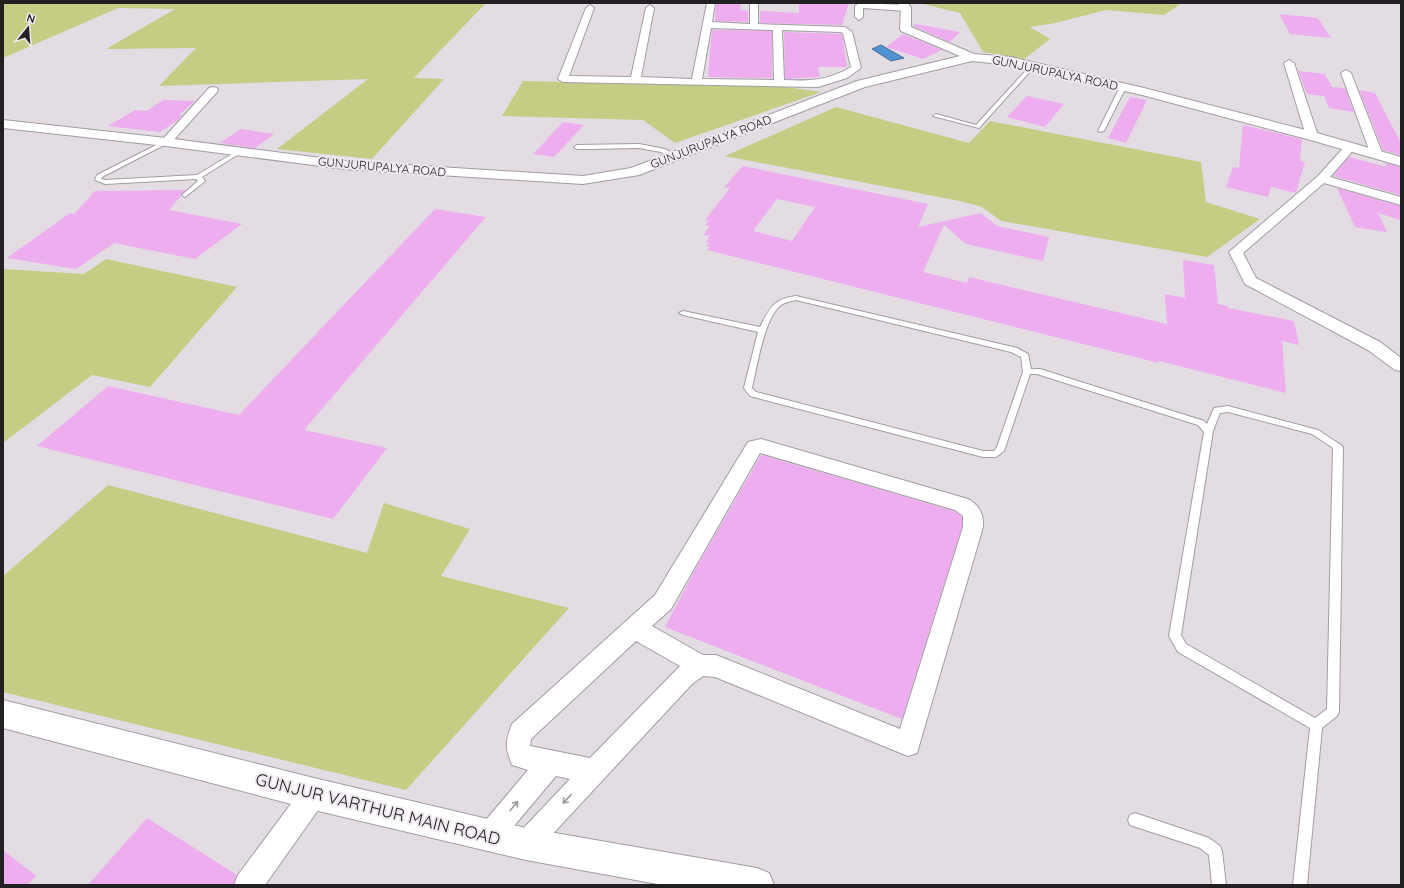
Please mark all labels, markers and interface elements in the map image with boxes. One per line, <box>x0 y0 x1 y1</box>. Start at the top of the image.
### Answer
north arrow <box>8 8 48 48</box>
text: N <box>25 11 37 26</box>
street label: GUNJURUPALYA ROAD <box>991 52 1120 93</box>
street label: GUNJURUPALYA ROAD <box>648 111 774 172</box>
street label: GUNJURUPALYA ROAD <box>317 153 447 180</box>
street label: GUNJUR VARTHUR MAIN ROAD <box>254 768 503 849</box>
one-way arrow <box>563 794 572 805</box>
one-way arrow <box>510 801 519 811</box>

